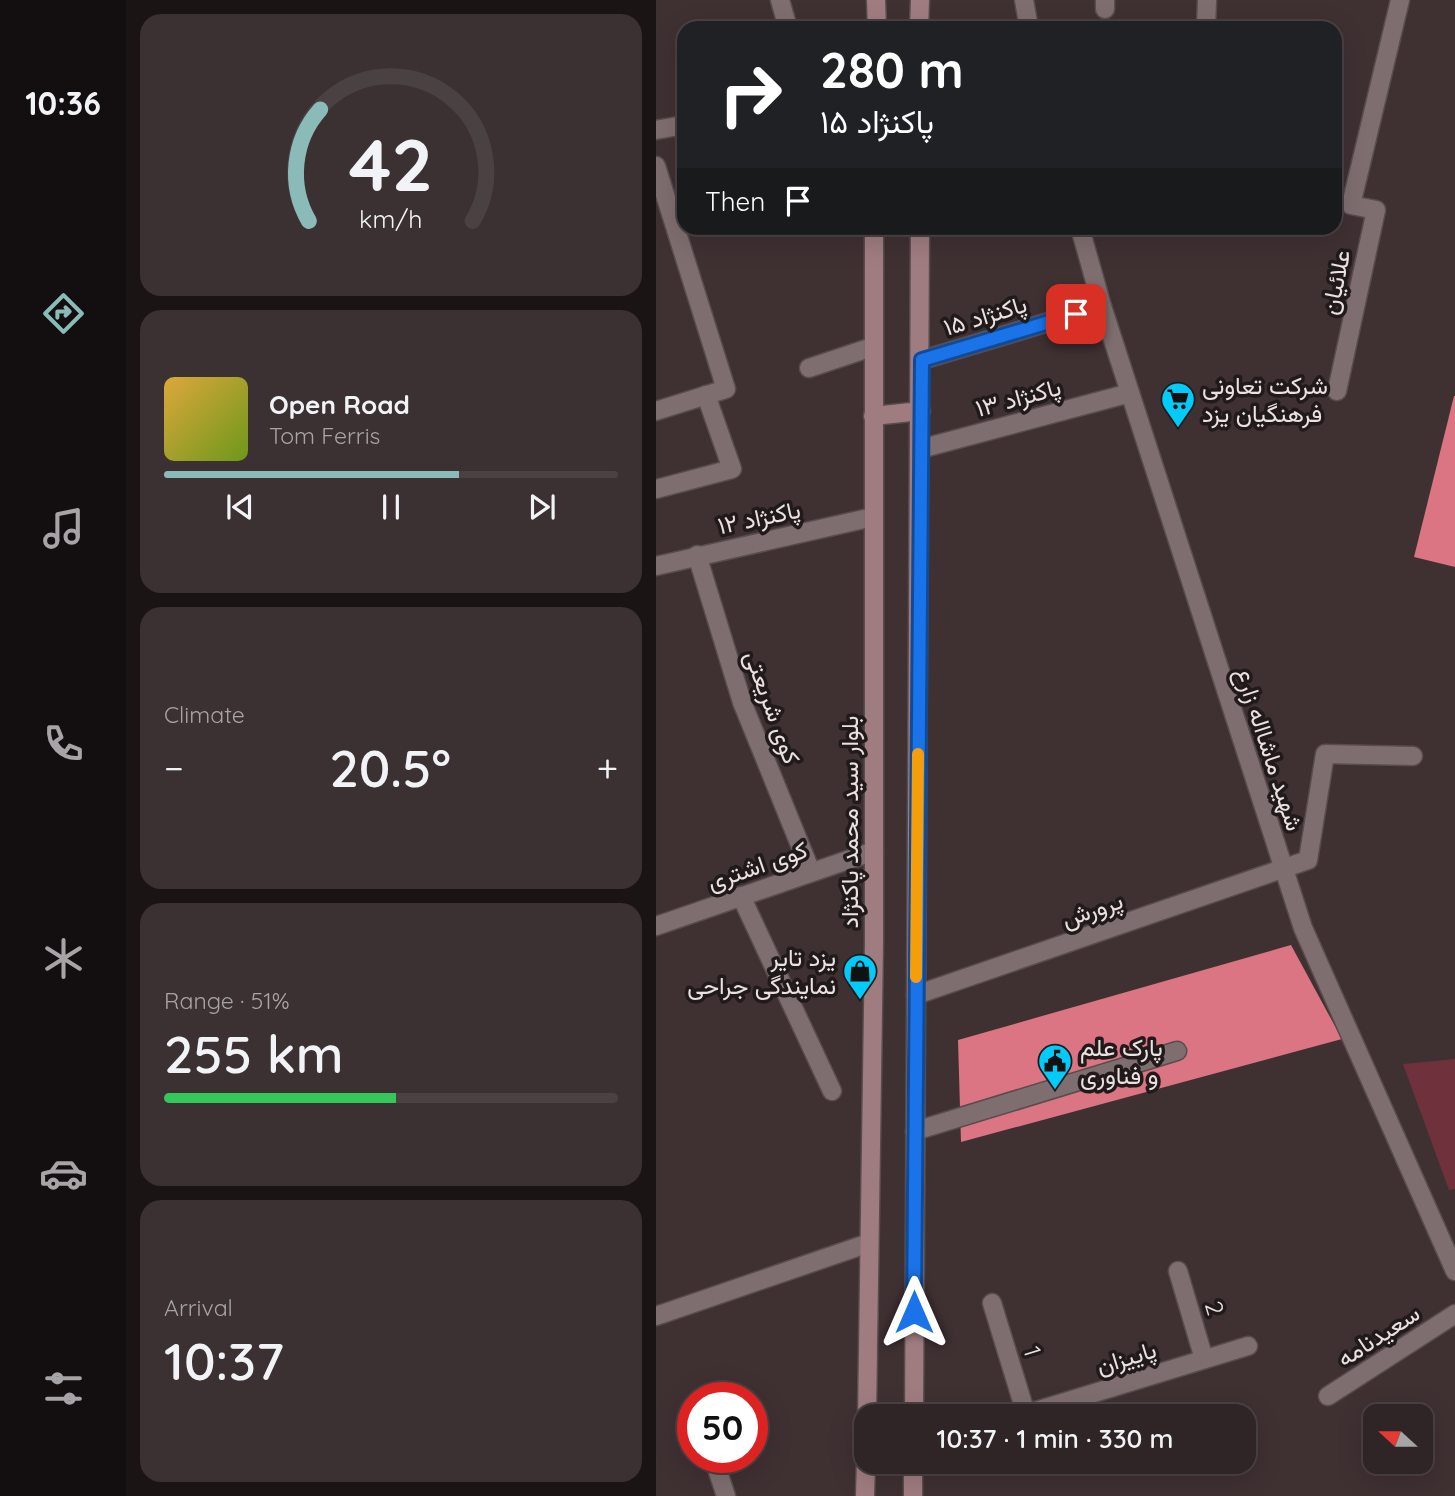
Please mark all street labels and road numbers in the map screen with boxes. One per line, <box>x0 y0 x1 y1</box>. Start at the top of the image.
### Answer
street label: علائیان <box>1314 247 1356 317</box>
street label: پاکنژاد ۱۵ <box>940 288 1031 344</box>
street label: پاکنژاد ۱۳ <box>972 371 1065 425</box>
street label: پاکنژاد ۱۲ <box>715 494 804 542</box>
street label: کوی شریعتی <box>738 646 807 768</box>
street label: شهید ماشااله زارع <box>1228 664 1311 835</box>
street label: بلوار سید محمد پاکنژاد <box>834 716 866 928</box>
street label: کوی اشتری <box>703 834 811 897</box>
street label: پرورش <box>1058 885 1127 935</box>
street label: 2 <box>1199 1297 1231 1319</box>
street label: سعیدنامه <box>1331 1297 1425 1373</box>
street label: پاییزان <box>1092 1334 1160 1382</box>
street label: 1 <box>1017 1342 1049 1360</box>

